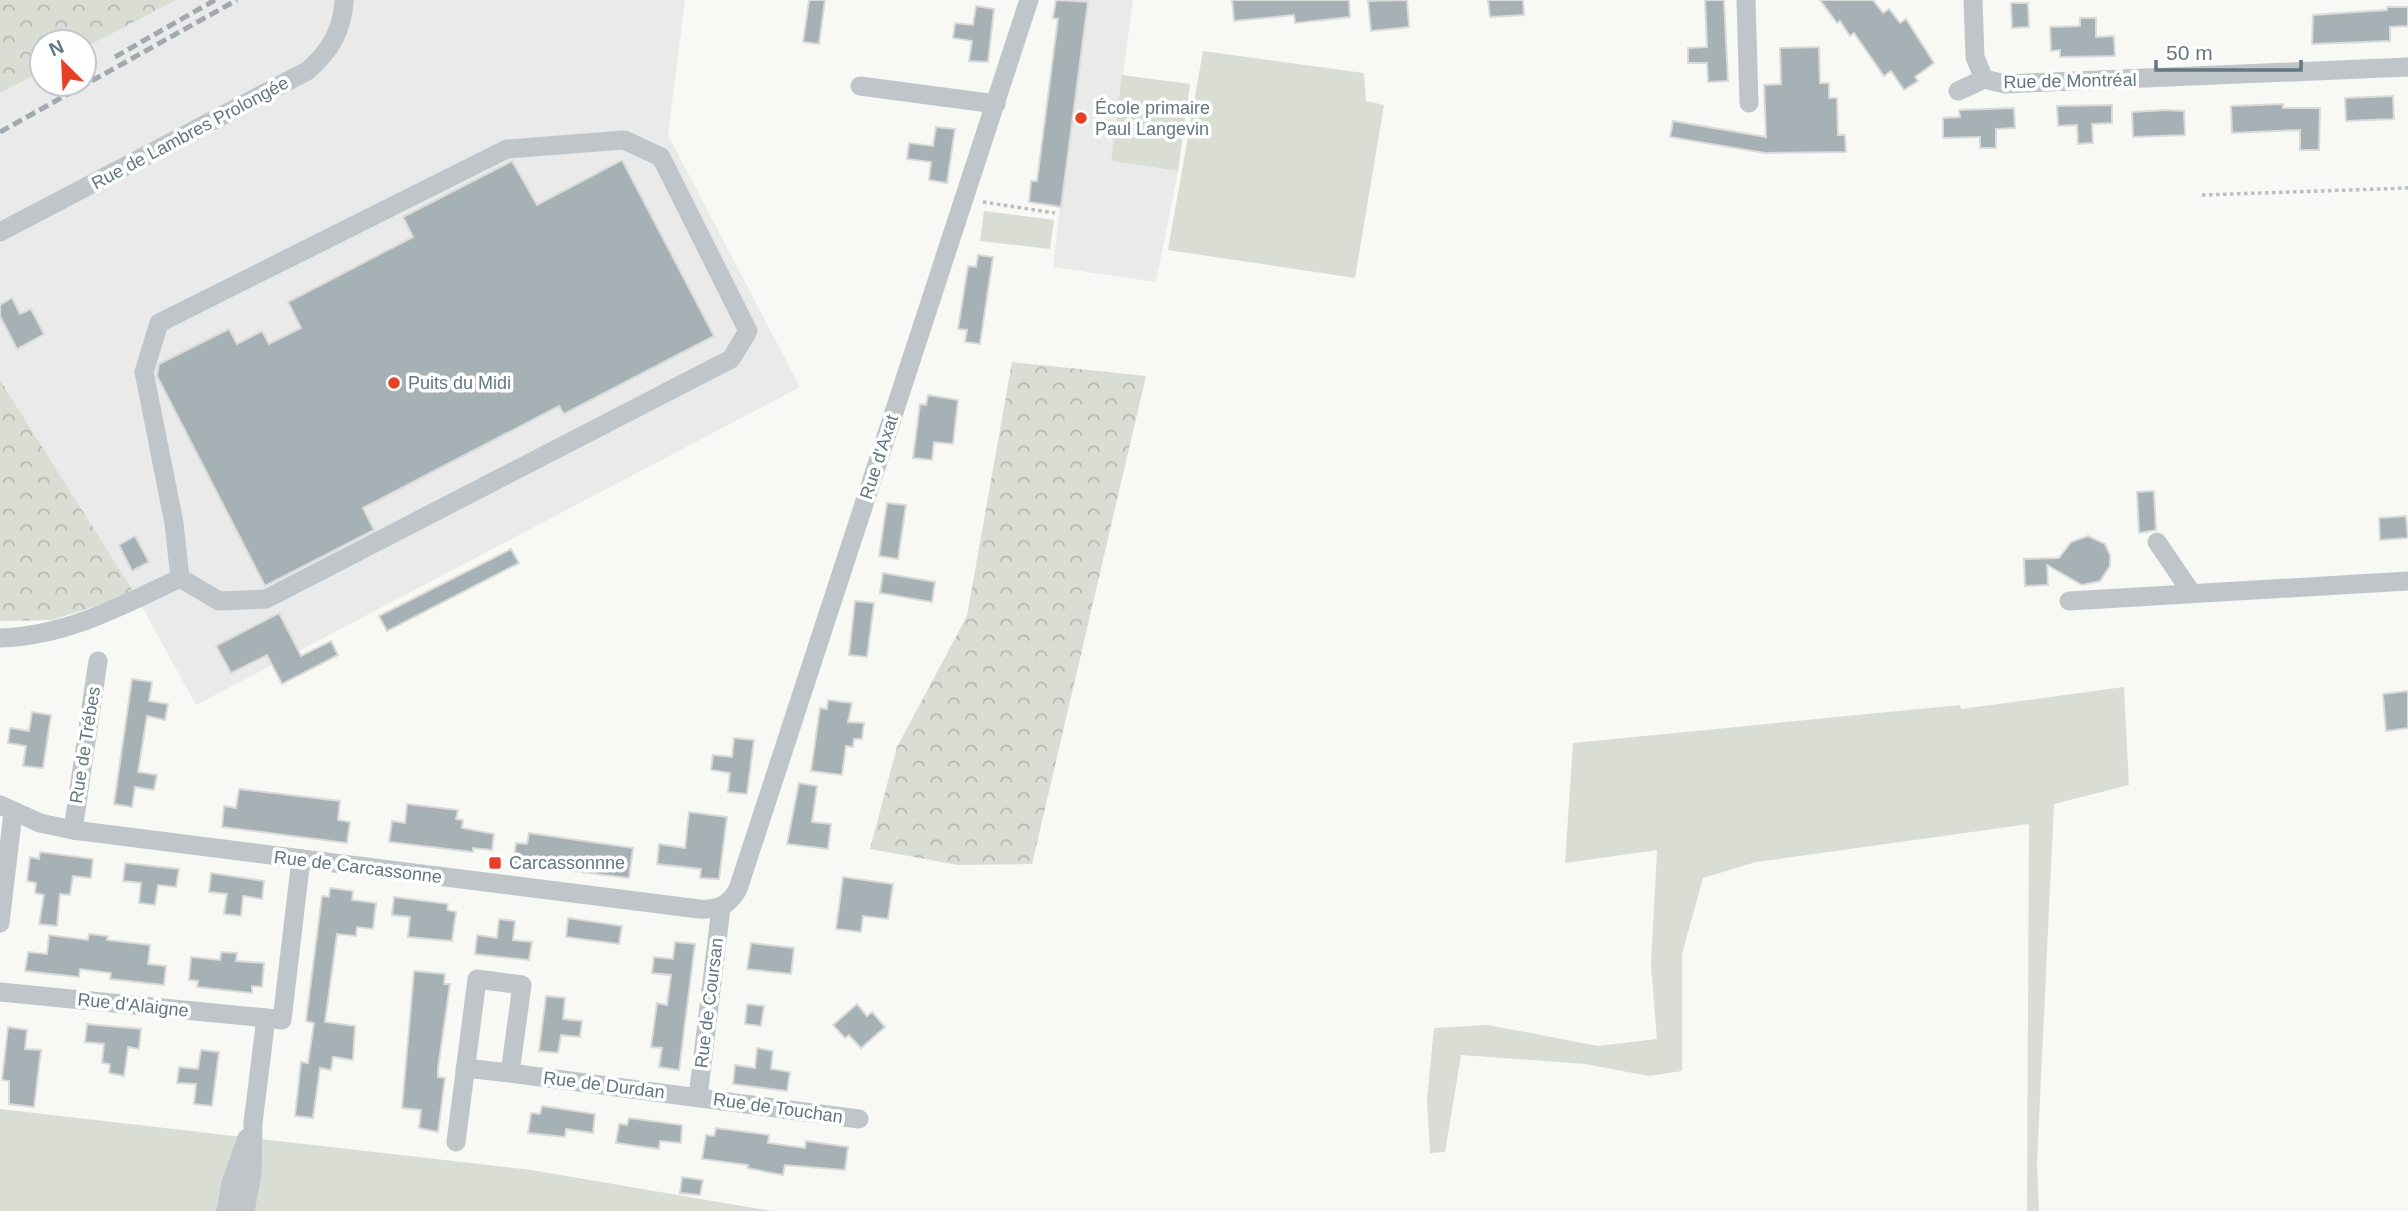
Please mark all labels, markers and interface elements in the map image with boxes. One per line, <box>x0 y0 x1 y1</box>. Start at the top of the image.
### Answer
north arrow <box>28 28 98 98</box>
scale bar <box>2156 28 2301 72</box>
text: N <box>46 36 67 60</box>
text: 50 m <box>2166 41 2213 64</box>
street label: Rue de Montréal <box>2003 70 2137 92</box>
street label: Rue de Lambres Prolongée <box>88 72 292 194</box>
place label: École primaire Paul Langevin <box>1095 98 1210 139</box>
marker: École primaire Paul Langevin <box>1073 110 1089 126</box>
place label: Puits du Midi <box>408 373 511 393</box>
marker: Puits du Midi <box>386 375 402 391</box>
street label: Rue d'Axat <box>856 412 902 502</box>
street label: Rue de Trébes <box>66 685 104 805</box>
street label: Rue de Carcassonne <box>273 847 443 887</box>
place label: Carcassonnne <box>509 853 625 873</box>
marker: Carcassonnne <box>487 855 503 871</box>
street label: Rue de Coursan <box>691 937 727 1069</box>
street label: Rue d'Alaigne <box>77 989 189 1021</box>
street label: Rue de Durdan <box>542 1068 666 1102</box>
street label: Rue de Touchan <box>712 1089 844 1127</box>

